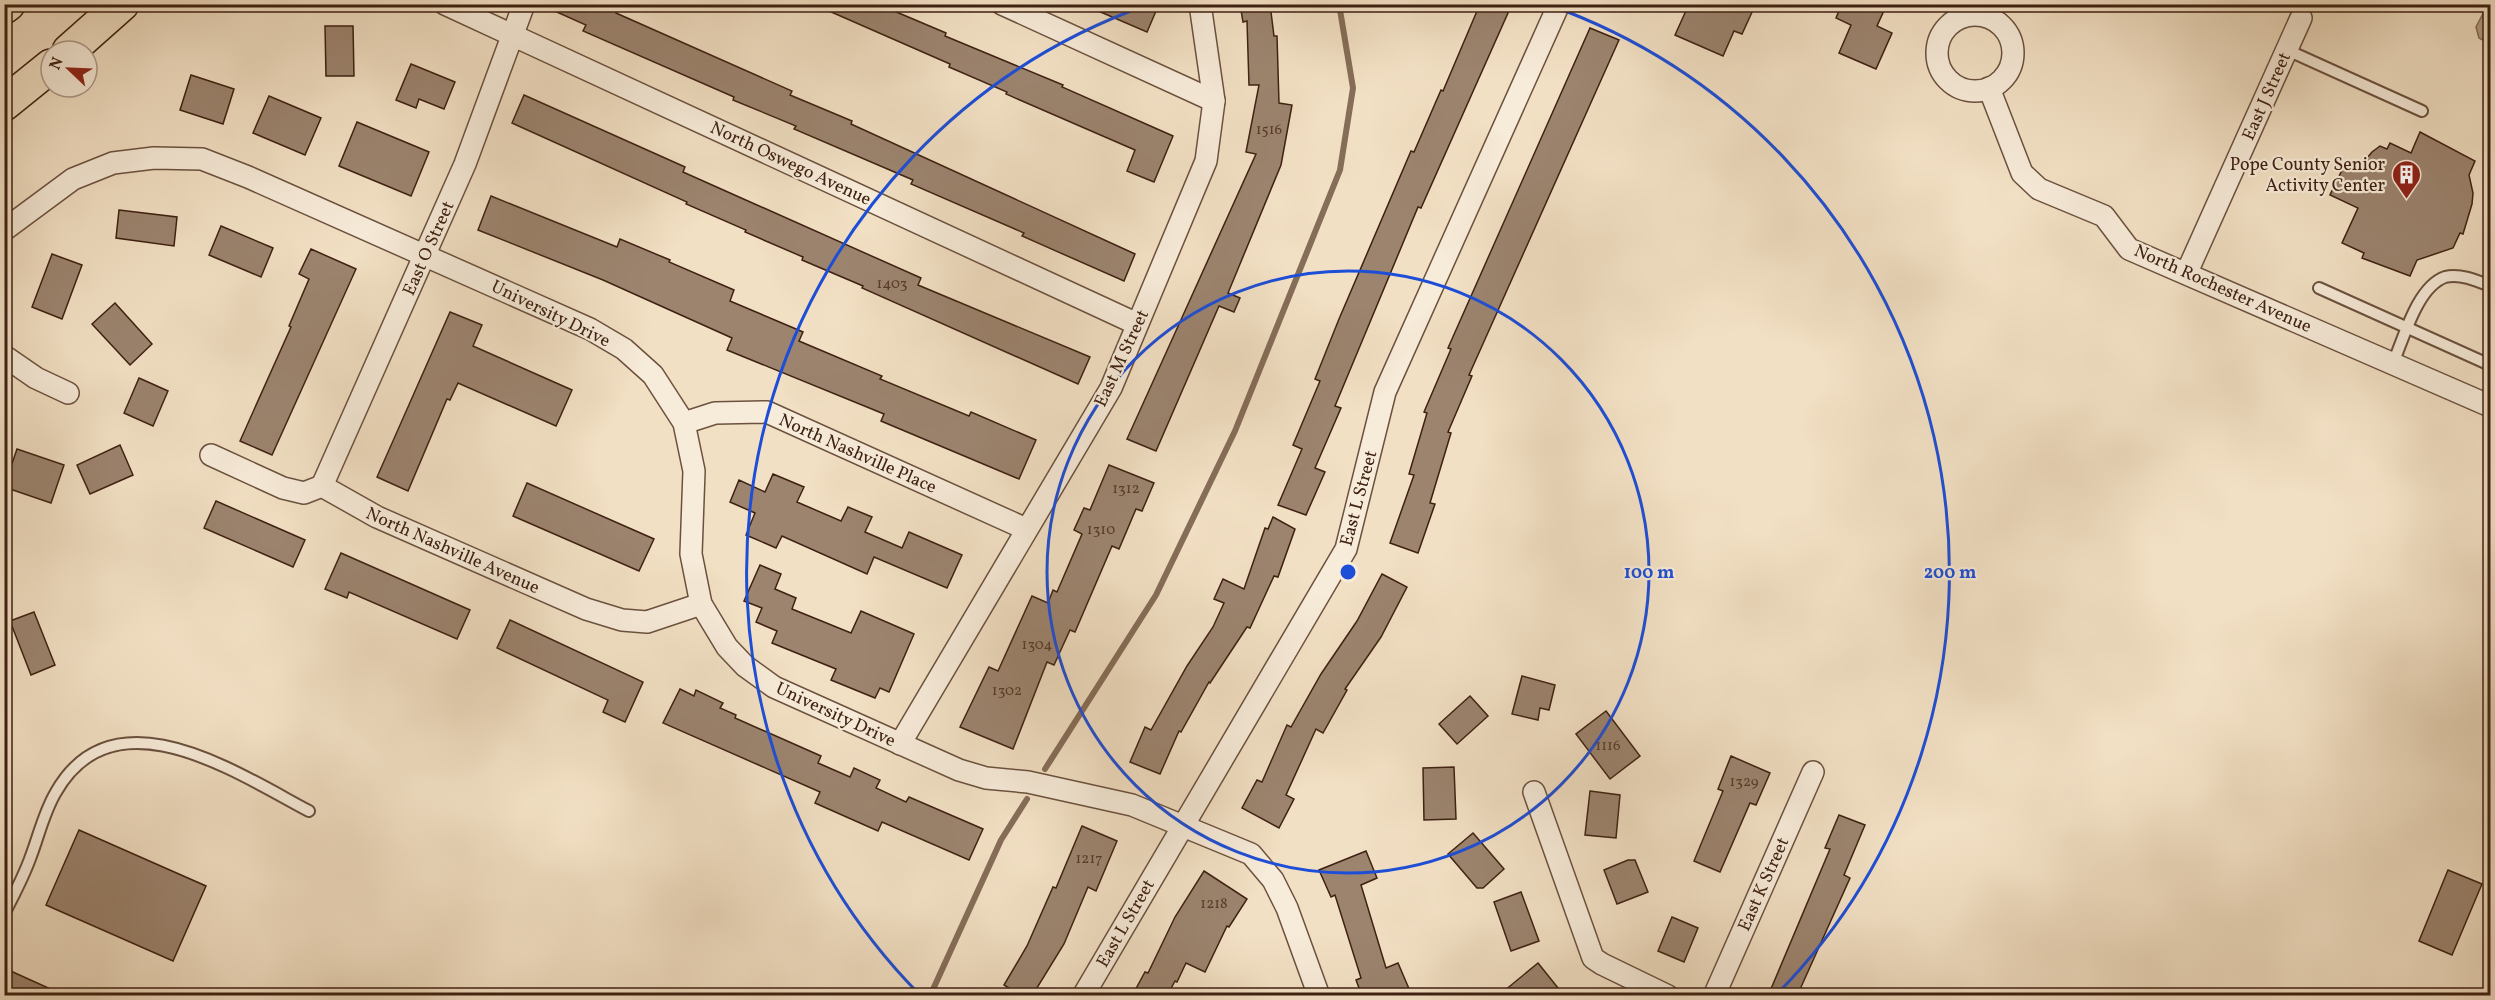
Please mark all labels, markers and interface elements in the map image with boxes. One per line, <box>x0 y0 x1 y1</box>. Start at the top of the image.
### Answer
north arrow <box>39 39 99 99</box>
street label: East J Street <box>2237 49 2298 145</box>
text: N <box>45 54 70 74</box>
street label: North Oswego Avenue <box>706 116 875 213</box>
house number: 1516 <box>1256 120 1282 141</box>
place label: Pope County Senior Activity Center <box>2230 153 2385 199</box>
building icon: Pope County Senior Activity Center <box>2390 158 2422 200</box>
street label: East O Street <box>397 197 461 300</box>
street label: North Rochester Avenue <box>2130 239 2315 340</box>
house number: 1403 <box>877 274 907 295</box>
street label: University Drive <box>486 275 614 354</box>
street label: East M Street <box>1089 306 1156 411</box>
street label: North Nashville Place <box>774 408 940 500</box>
street label: East L Street <box>1335 448 1384 549</box>
house number: 1312 <box>1112 479 1140 500</box>
street label: North Nashville Avenue <box>361 502 543 601</box>
house number: 1310 <box>1087 520 1115 541</box>
text: 100 m <box>1624 561 1674 586</box>
text: 200 m <box>1924 561 1976 586</box>
centre of rings <box>1338 562 1358 582</box>
house number: 1304 <box>1022 635 1052 656</box>
street label: University Drive <box>771 677 900 754</box>
house number: 1302 <box>992 681 1022 702</box>
house number: 1116 <box>1595 736 1621 757</box>
house number: 1329 <box>1729 772 1759 793</box>
street label: East K Street <box>1733 834 1796 936</box>
house number: 1217 <box>1076 849 1102 870</box>
street label: East L Street <box>1091 875 1162 973</box>
house number: 1218 <box>1200 894 1228 915</box>

